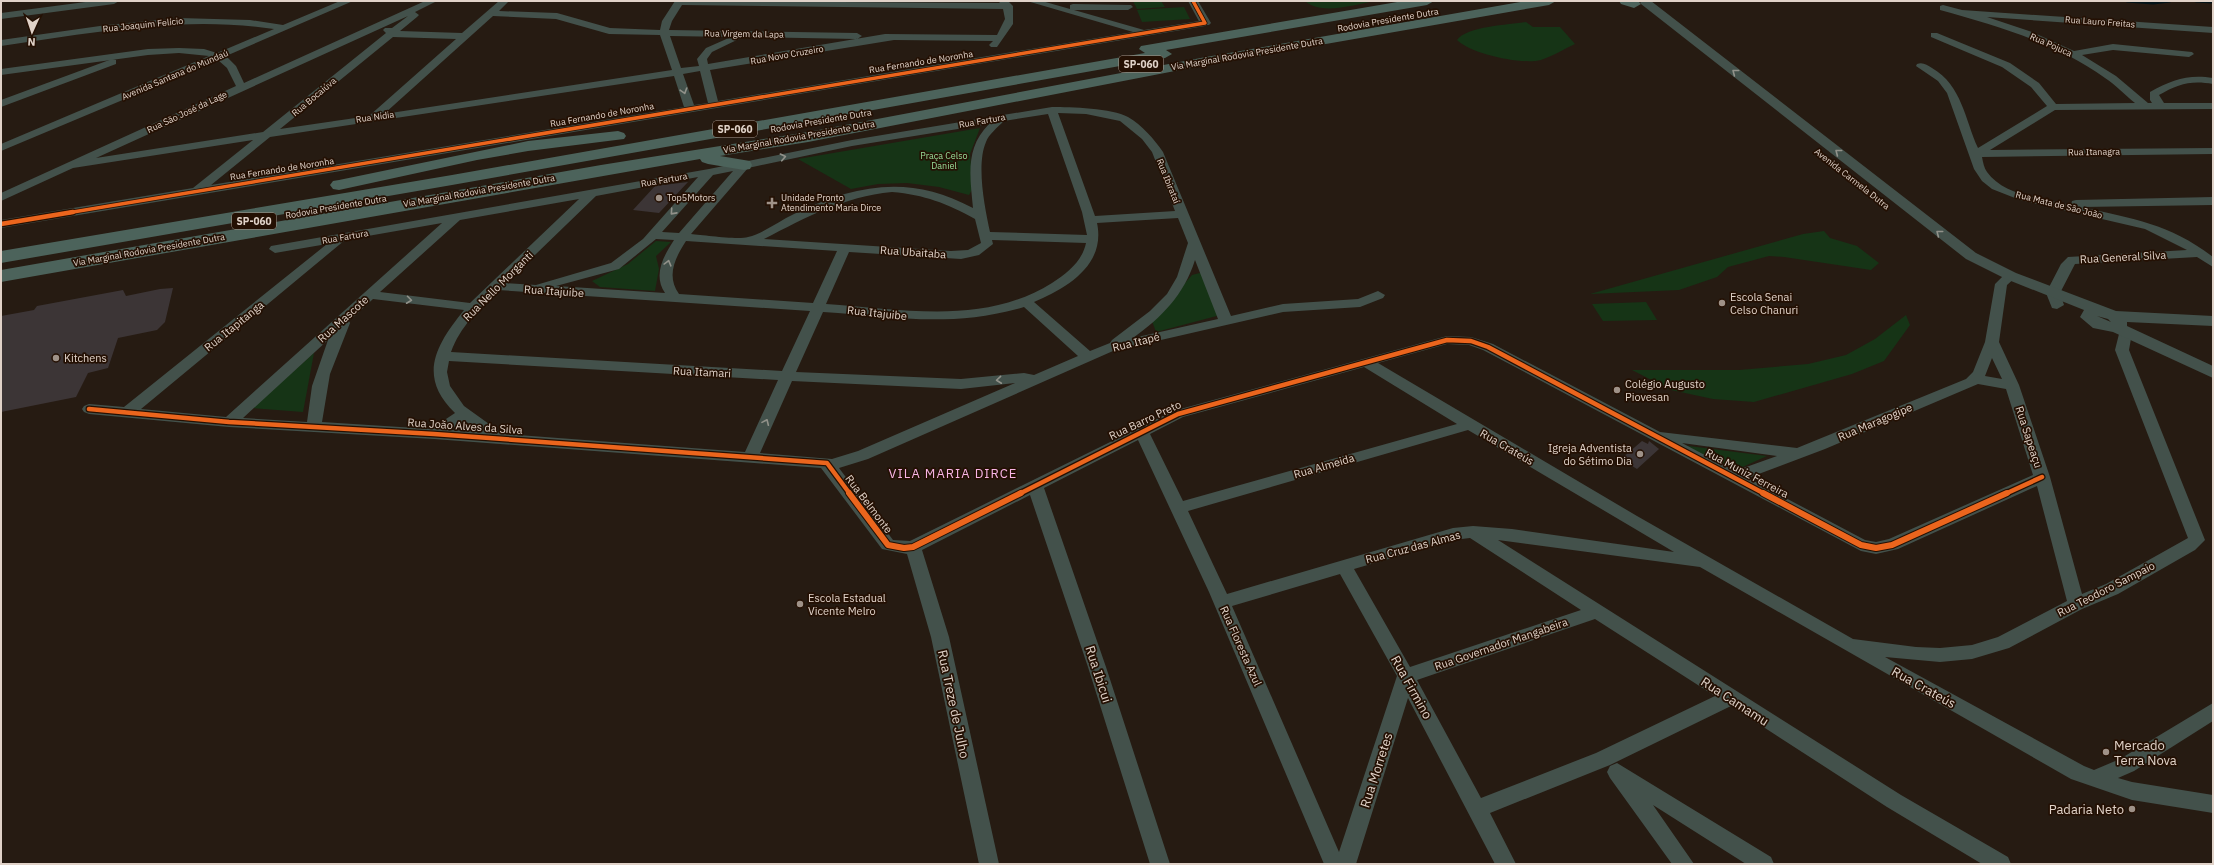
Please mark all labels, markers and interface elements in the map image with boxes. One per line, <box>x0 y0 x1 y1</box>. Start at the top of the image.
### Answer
street label: Rodovia Presidente Dutra <box>1336 5 1440 34</box>
north arrow <box>12 12 52 52</box>
street label: Rua Lauro Freitas <box>2065 14 2135 29</box>
street label: Rua Joaquim Felício <box>102 15 184 34</box>
street label: Rua Virgem da Lapa <box>704 27 784 40</box>
street label: Rua Pojuca <box>2028 30 2074 59</box>
text: N <box>27 35 36 49</box>
street label: Via Marginal Rodovia Presidente Dutra <box>1170 35 1324 72</box>
street label: Rua Novo Cruzeiro <box>749 43 824 66</box>
street label: Avenida Santana do Mundaú <box>120 47 230 102</box>
street label: Rua Fernando de Noronha <box>868 48 974 75</box>
road number: SP-060 <box>1119 56 1163 72</box>
one-way arrow <box>1733 70 1740 77</box>
street label: Rua Bocaiúva <box>289 75 338 118</box>
one-way arrow <box>679 87 688 94</box>
street label: Rua São José da Lage <box>145 88 229 135</box>
street label: Rua Fernando de Noronha <box>549 100 655 129</box>
street label: Rodovia Presidente Dutra <box>769 106 873 135</box>
street label: Rua Nidia <box>355 108 395 125</box>
street label: Rua Fartura <box>958 111 1006 130</box>
street label: Via Marginal Rodovia Presidente Dutra <box>722 118 876 155</box>
road number: SP-060 <box>713 121 757 137</box>
street label: Avenida Carmela Dutra <box>1812 146 1892 212</box>
street label: Rua Itanagra <box>2068 146 2120 157</box>
park label: Praça Celso Daniel <box>920 150 968 171</box>
one-way arrow <box>1835 150 1842 157</box>
one-way arrow <box>779 154 786 162</box>
street label: Rua Fernando de Noronha <box>229 155 335 182</box>
street label: Rua Ibirataí <box>1155 157 1183 205</box>
street label: Rua Fartura <box>640 170 688 189</box>
street label: Via Marginal Rodovia Presidente Dutra <box>402 172 556 209</box>
street label: Rua Mata de São João <box>2015 188 2104 221</box>
street label: Rodovia Presidente Dutra <box>284 192 388 221</box>
place label: Top5Motors <box>667 192 715 203</box>
place label: Unidade Pronto Atendimento Maria Dirce <box>781 192 881 213</box>
marker: Top5Motors <box>654 193 664 203</box>
marker: Unidade Pronto Atendimento Maria Dirce <box>766 197 778 209</box>
one-way arrow <box>671 207 678 214</box>
road number: SP-060 <box>232 213 276 229</box>
street label: Rua Fartura <box>321 227 369 246</box>
street label: Via Marginal Rodovia Presidente Dutra <box>72 231 226 268</box>
one-way arrow <box>1937 231 1944 238</box>
street label: Rua Ubaitaba <box>879 243 947 261</box>
street label: Rua Nello Morganti <box>460 248 536 324</box>
street label: Rua General Silva <box>2079 248 2167 266</box>
one-way arrow <box>663 260 672 267</box>
street label: Rua Itajuibe <box>524 282 584 300</box>
place label: Escola Senai Celso Chanuri <box>1730 290 1798 317</box>
street label: Rua Mascote <box>315 293 371 345</box>
one-way arrow <box>406 295 412 304</box>
street label: Rua Itapitanga <box>201 298 267 354</box>
marker: Escola Senai Celso Chanuri <box>1717 298 1727 308</box>
street label: Rua Itajuibe <box>846 303 908 323</box>
street label: Rua Itapé <box>1111 329 1161 355</box>
place label: Kitchens <box>64 351 107 365</box>
marker: Kitchens <box>51 353 61 363</box>
street label: Rua Itamari <box>673 363 731 381</box>
one-way arrow <box>996 375 1002 384</box>
place label: Colégio Augusto Piovesan <box>1625 377 1705 404</box>
marker: Colégio Augusto Piovesan <box>1612 385 1622 395</box>
street label: Rua Barro Preto <box>1107 397 1183 443</box>
street label: Rua Maragogipe <box>1836 400 1914 444</box>
street label: Rua Sapeaçu <box>2012 404 2046 470</box>
street label: Rua João Alves da Silva <box>407 415 523 437</box>
one-way arrow <box>761 419 769 426</box>
street label: Rua Crateús <box>1478 426 1536 468</box>
place label: Igreja Adventista do Sétimo Dia <box>1548 441 1632 468</box>
street label: Rua Muniz Ferreira <box>1703 445 1791 501</box>
marker: Igreja Adventista do Sétimo Dia <box>1635 449 1645 459</box>
street label: Rua Almeida <box>1292 451 1356 481</box>
district label: VILA MARIA DIRCE <box>889 465 1017 482</box>
street label: Rua Belmonte <box>842 472 896 536</box>
street label: Rua Cruz das Almas <box>1364 528 1462 566</box>
street label: Rua Teodoro Sampaio <box>2055 558 2157 620</box>
place label: Escola Estadual Vicente Melro <box>808 591 886 618</box>
marker: Escola Estadual Vicente Melro <box>795 599 805 609</box>
street label: Rua Floresta Azul <box>1217 604 1265 688</box>
street label: Rua Governador Mangabeira <box>1433 615 1570 673</box>
street label: Rua Ibicui <box>1081 644 1116 705</box>
street label: Rua Treze de Julho <box>934 648 973 760</box>
street label: Rua Firmino <box>1387 652 1436 722</box>
street label: Rua Crateús <box>1889 663 1959 712</box>
street label: Rua Camamu <box>1697 673 1772 730</box>
street label: Rua Morretes <box>1356 730 1397 810</box>
place label: Mercado Terra Nova <box>2114 737 2177 769</box>
marker: Mercado Terra Nova <box>2101 747 2111 757</box>
place label: Padaria Neto <box>2049 801 2124 818</box>
marker: Padaria Neto <box>2127 804 2137 814</box>

